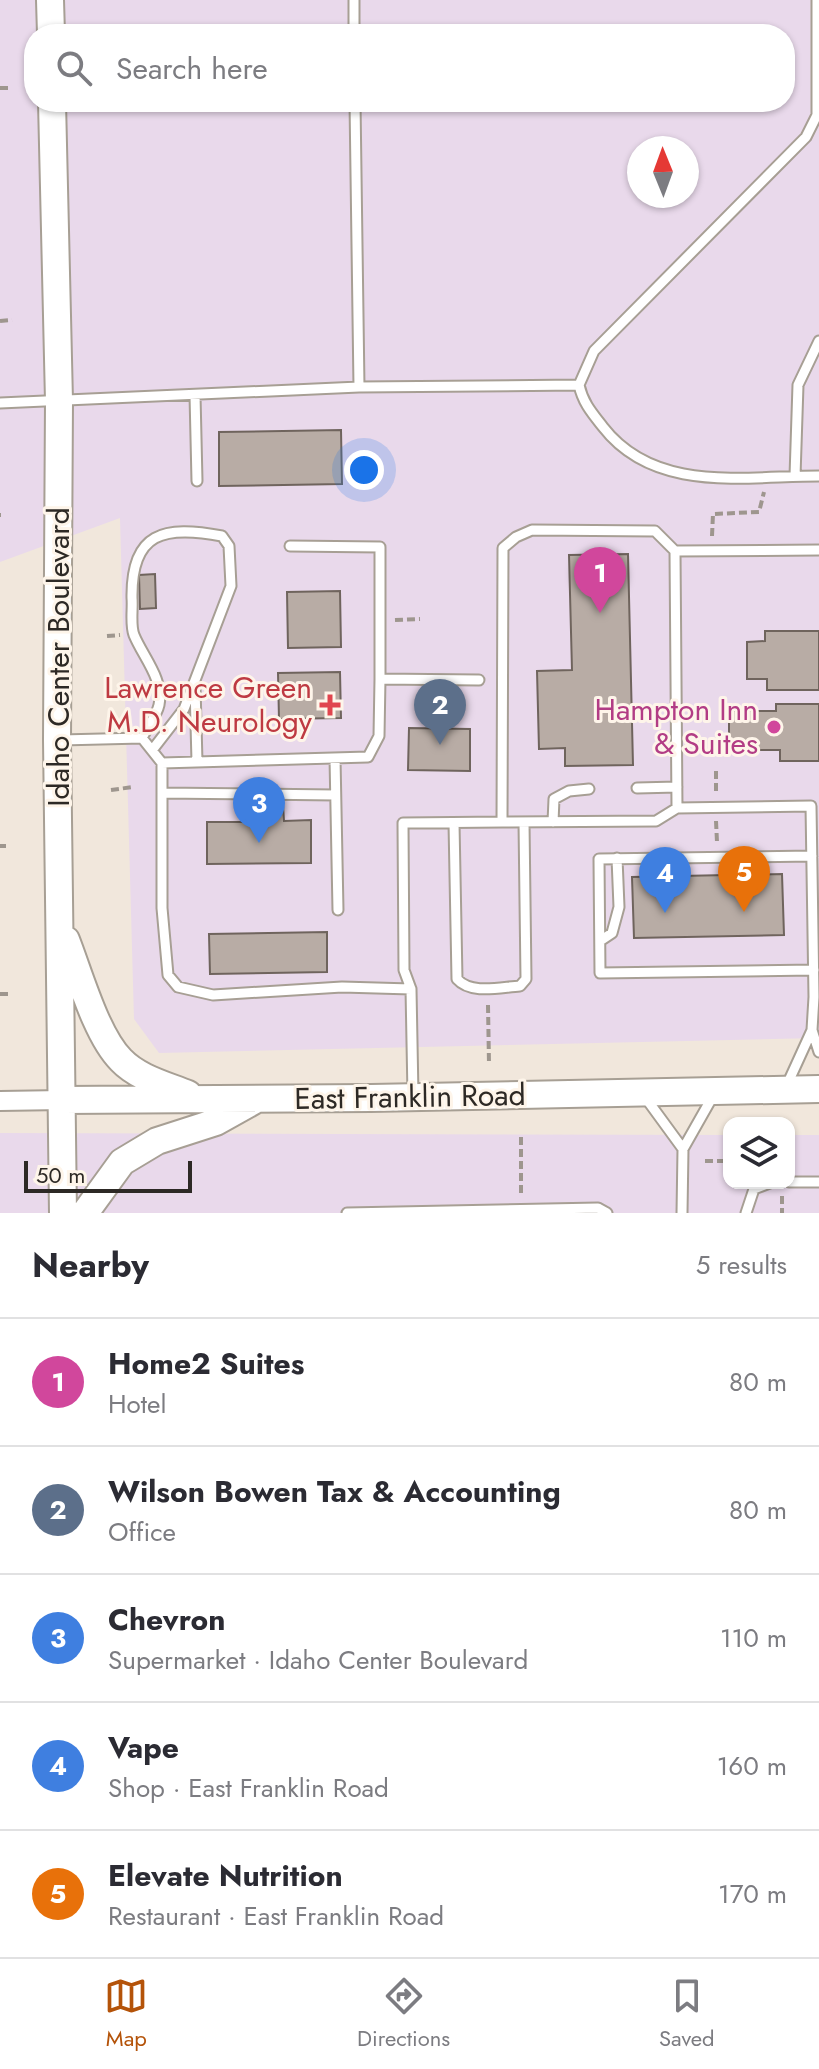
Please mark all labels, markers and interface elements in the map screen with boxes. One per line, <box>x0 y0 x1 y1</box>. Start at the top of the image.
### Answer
search box <box>24 24 795 112</box>
icon: search <box>52 46 96 90</box>
text: Search here <box>116 47 268 90</box>
north arrow <box>627 136 699 208</box>
your location <box>344 450 384 490</box>
street label: Idaho Center Boulevard <box>37 507 80 807</box>
pin: 1 <box>574 547 626 613</box>
place label: Lawrence Green M.D. Neurology <box>104 666 313 743</box>
pin: 2 <box>414 679 466 745</box>
place label: Hampton Inn & Suites <box>594 688 758 765</box>
marker: Lawrence Green M.D. Neurology <box>319 694 341 716</box>
marker: Hampton Inn & Suites <box>765 718 783 736</box>
pin: 3 <box>233 777 285 843</box>
pin: 5 <box>718 846 770 912</box>
pin: 4 <box>639 847 691 913</box>
street label: East Franklin Road <box>294 1073 526 1120</box>
map controls <box>723 1117 795 1189</box>
button: layers <box>723 1117 795 1189</box>
scale bar <box>24 1157 192 1193</box>
text: 50 m <box>36 1159 85 1191</box>
text: Nearby <box>32 1241 149 1290</box>
text: 5 results <box>696 1246 787 1284</box>
text: Home2 Suites <box>108 1342 304 1385</box>
text: 1 <box>51 1363 65 1401</box>
text: 80 m <box>729 1363 787 1401</box>
text: Hotel <box>108 1385 166 1423</box>
text: Wilson Bowen Tax & Accounting <box>108 1470 561 1513</box>
text: 2 <box>49 1491 67 1529</box>
text: 80 m <box>729 1491 787 1529</box>
text: Office <box>108 1513 176 1551</box>
text: Chevron <box>108 1598 225 1641</box>
text: 3 <box>50 1619 66 1657</box>
text: 110 m <box>720 1619 787 1657</box>
text: Supermarket · Idaho Center Boulevard <box>108 1641 528 1679</box>
text: Vape <box>108 1726 179 1769</box>
text: 4 <box>49 1747 67 1785</box>
text: 160 m <box>717 1747 787 1785</box>
text: Shop · East Franklin Road <box>108 1769 389 1807</box>
text: Elevate Nutrition <box>108 1854 343 1897</box>
text: 5 <box>50 1875 66 1913</box>
text: 170 m <box>718 1875 787 1913</box>
text: Restaurant · East Franklin Road <box>108 1897 444 1935</box>
tab: Map <box>104 1974 148 2054</box>
tab: Directions <box>357 1974 450 2054</box>
tab: Saved <box>659 1974 715 2054</box>

